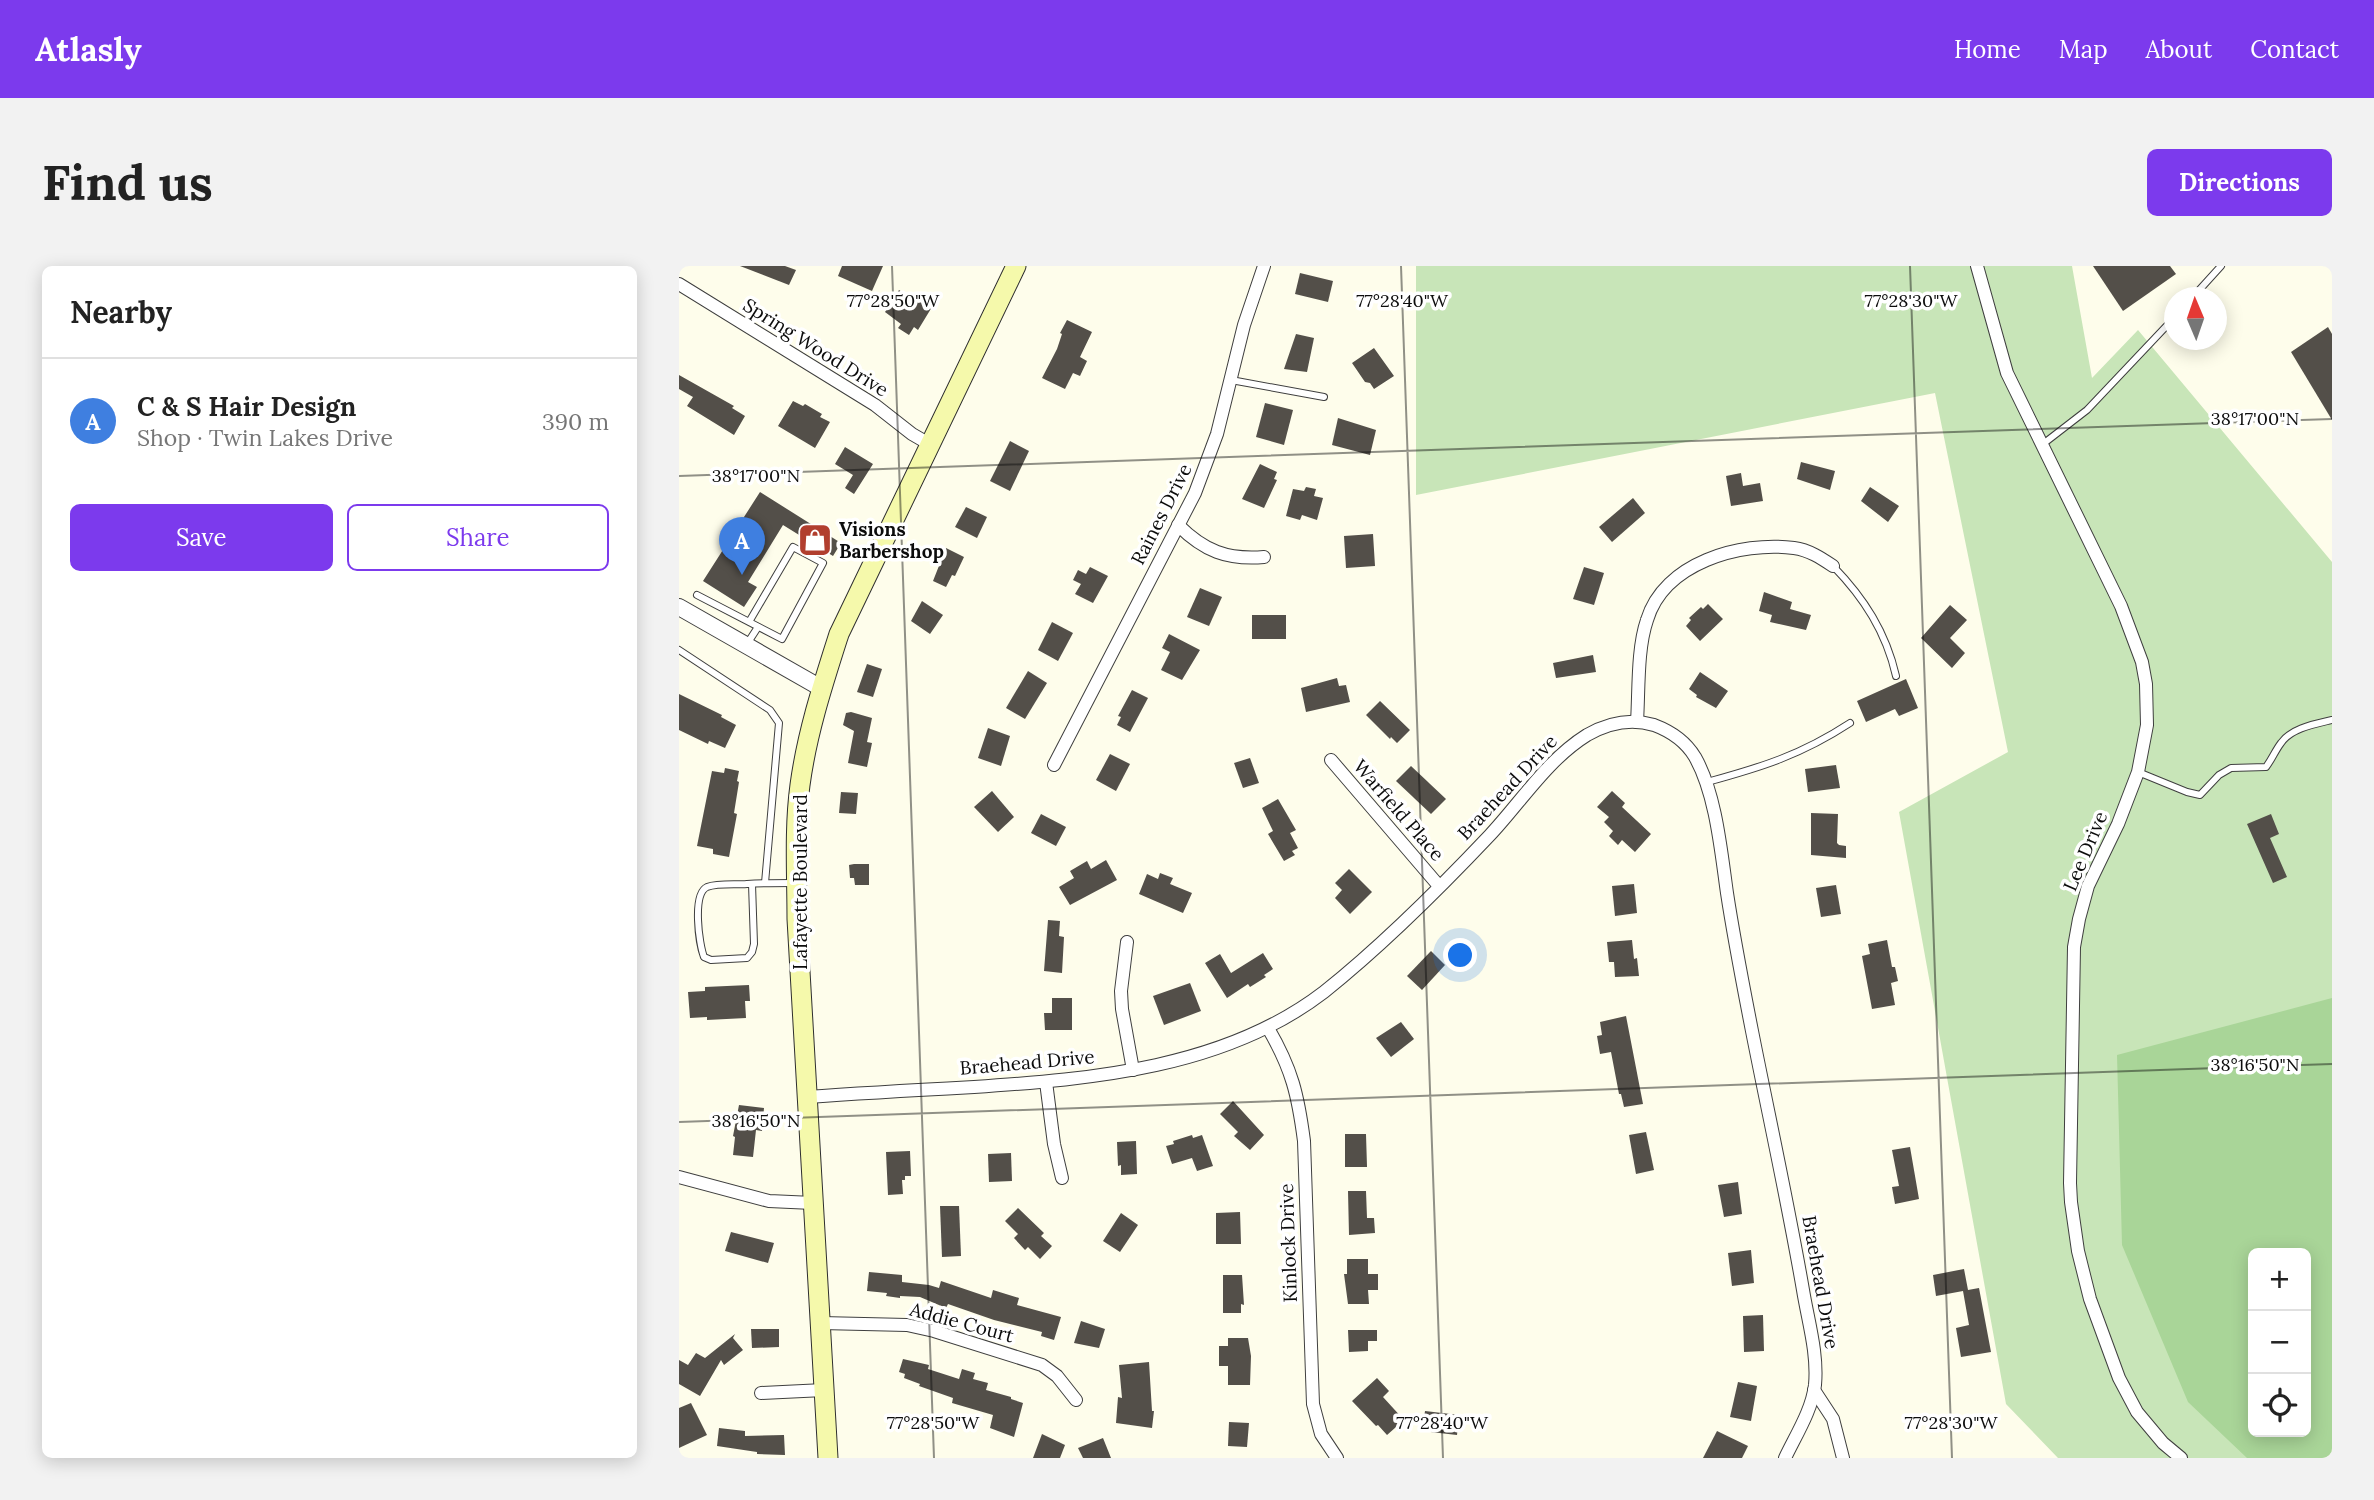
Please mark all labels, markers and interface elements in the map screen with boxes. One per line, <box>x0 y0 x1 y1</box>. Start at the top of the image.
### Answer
text: Atlasly <box>35 28 142 70</box>
text: Home <box>1954 34 2021 65</box>
text: Map <box>2059 34 2108 65</box>
text: About <box>2146 34 2212 65</box>
text: Contact <box>2250 34 2339 65</box>
button: Directions <box>2147 149 2332 216</box>
text: Find us <box>42 151 213 213</box>
north arrow <box>2164 287 2227 350</box>
text: 77°28'50"W <box>847 289 940 312</box>
text: 77°28'40"W <box>1356 289 1449 312</box>
text: 77°28'30"W <box>1865 289 1958 312</box>
text: Nearby <box>70 293 172 331</box>
street label: Spring Wood Drive <box>739 293 893 401</box>
text: C & S Hair Design <box>137 390 356 423</box>
text: A <box>85 407 101 436</box>
text: 390 m <box>542 407 609 436</box>
text: 38°17'00"N <box>2211 407 2299 430</box>
text: Shop · Twin Lakes Drive <box>137 423 393 452</box>
street label: Raines Drive <box>1125 459 1197 569</box>
text: 38°17'00"N <box>712 464 800 487</box>
button: Save <box>70 504 333 571</box>
button: Share <box>347 504 609 571</box>
pin: A <box>719 517 765 575</box>
place label: Visions Barbershop <box>839 517 944 563</box>
shop icon: Visions Barbershop <box>796 521 834 559</box>
street label: Braehead Drive <box>1452 729 1562 845</box>
street label: Warfield Place <box>1348 754 1450 866</box>
street label: Lafayette Boulevard <box>788 794 812 970</box>
street label: Lee Drive <box>2058 808 2112 894</box>
your location <box>1443 938 1477 972</box>
street label: Braehead Drive <box>959 1044 1095 1080</box>
text: 38°16'50"N <box>2210 1053 2300 1076</box>
text: 38°16'50"N <box>711 1109 801 1132</box>
street label: Kinlock Drive <box>1274 1183 1302 1303</box>
street label: Braehead Drive <box>1797 1213 1845 1351</box>
map controls <box>2248 1248 2311 1437</box>
button: + <box>2248 1248 2311 1311</box>
street label: Addie Court <box>906 1296 1017 1348</box>
button: − <box>2248 1311 2311 1374</box>
button: locate <box>2248 1374 2311 1437</box>
text: 77°28'50"W <box>887 1411 980 1434</box>
text: 77°28'40"W <box>1396 1411 1489 1434</box>
text: 77°28'30"W <box>1905 1411 1998 1434</box>

